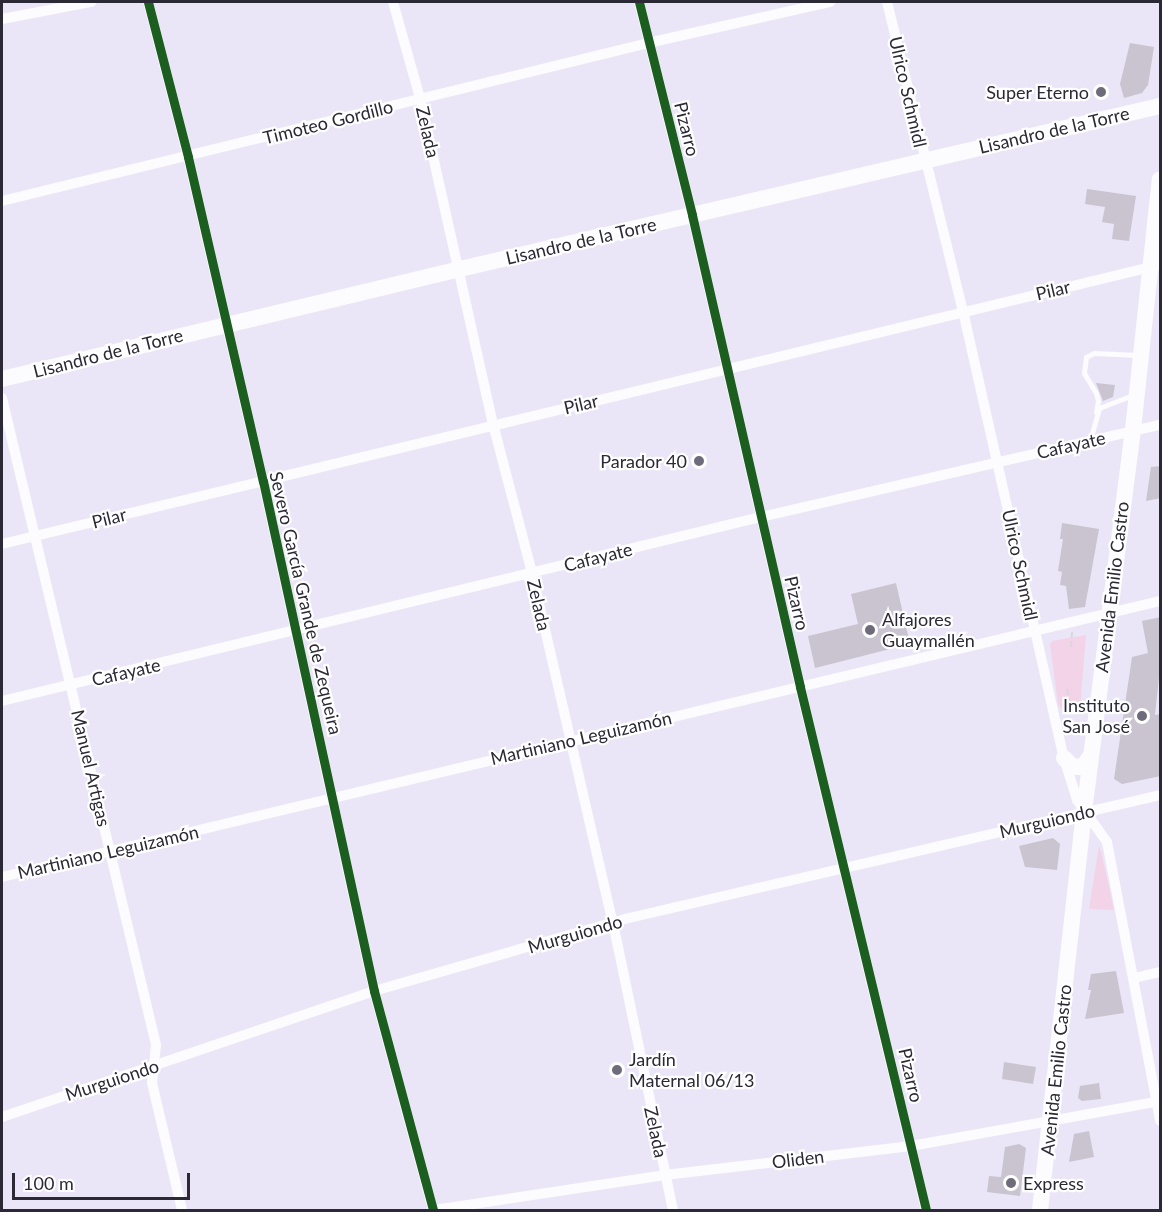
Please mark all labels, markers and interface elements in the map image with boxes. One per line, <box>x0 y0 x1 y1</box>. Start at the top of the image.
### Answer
street label: Ulrico Schmidl <box>885 34 931 150</box>
place label: Super Eterno <box>986 81 1089 103</box>
marker: Super Eterno <box>1094 85 1108 99</box>
street label: Timoteo Gordillo <box>261 95 395 149</box>
street label: Pizarro <box>670 100 704 158</box>
street label: Lisandro de la Torre <box>976 102 1132 158</box>
street label: Zelada <box>412 104 444 160</box>
street label: Lisandro de la Torre <box>503 213 659 269</box>
street label: Pilar <box>1034 276 1072 304</box>
street label: Lisandro de la Torre <box>31 324 185 382</box>
street label: Pilar <box>562 390 600 418</box>
street label: Cafayate <box>1035 427 1107 463</box>
place label: Parador 40 <box>600 450 687 472</box>
marker: Parador 40 <box>692 454 706 468</box>
street label: Severo García Grande de Zequeira <box>265 469 347 737</box>
street label: Avenida Emilio Castro <box>1091 500 1133 674</box>
street label: Pilar <box>89 503 129 533</box>
street label: Ulrico Schmidl <box>998 507 1042 623</box>
street label: Cafayate <box>562 538 634 576</box>
street label: Pizarro <box>780 574 814 632</box>
street label: Zelada <box>523 577 555 633</box>
place label: Alfajores Guaymallén <box>882 609 975 652</box>
marker: Alfajores Guaymallén <box>863 623 877 637</box>
street label: Cafayate <box>90 654 162 690</box>
place label: Instituto San José <box>1062 695 1130 738</box>
street label: Manuel Artigas <box>67 707 115 829</box>
street label: Martiniano Leguizamón <box>488 707 674 769</box>
marker: Instituto San José <box>1135 709 1149 723</box>
street label: Murguiondo <box>997 800 1097 842</box>
street label: Martiniano Leguizamón <box>15 821 201 883</box>
street label: Murguiondo <box>525 910 625 958</box>
street label: Avenida Emilio Castro <box>1036 983 1076 1157</box>
street label: Pizarro <box>894 1046 928 1104</box>
place label: Jardín Maternal 06/13 <box>629 1049 754 1092</box>
street label: Murguiondo <box>62 1055 162 1105</box>
marker: Jardín Maternal 06/13 <box>610 1063 624 1077</box>
street label: Zelada <box>640 1104 672 1160</box>
street label: Oliden <box>771 1145 825 1173</box>
scale bar <box>15 1161 194 1199</box>
text: 100 m <box>23 1172 74 1194</box>
place label: Express <box>1023 1172 1084 1194</box>
marker: Express <box>1004 1176 1018 1190</box>

